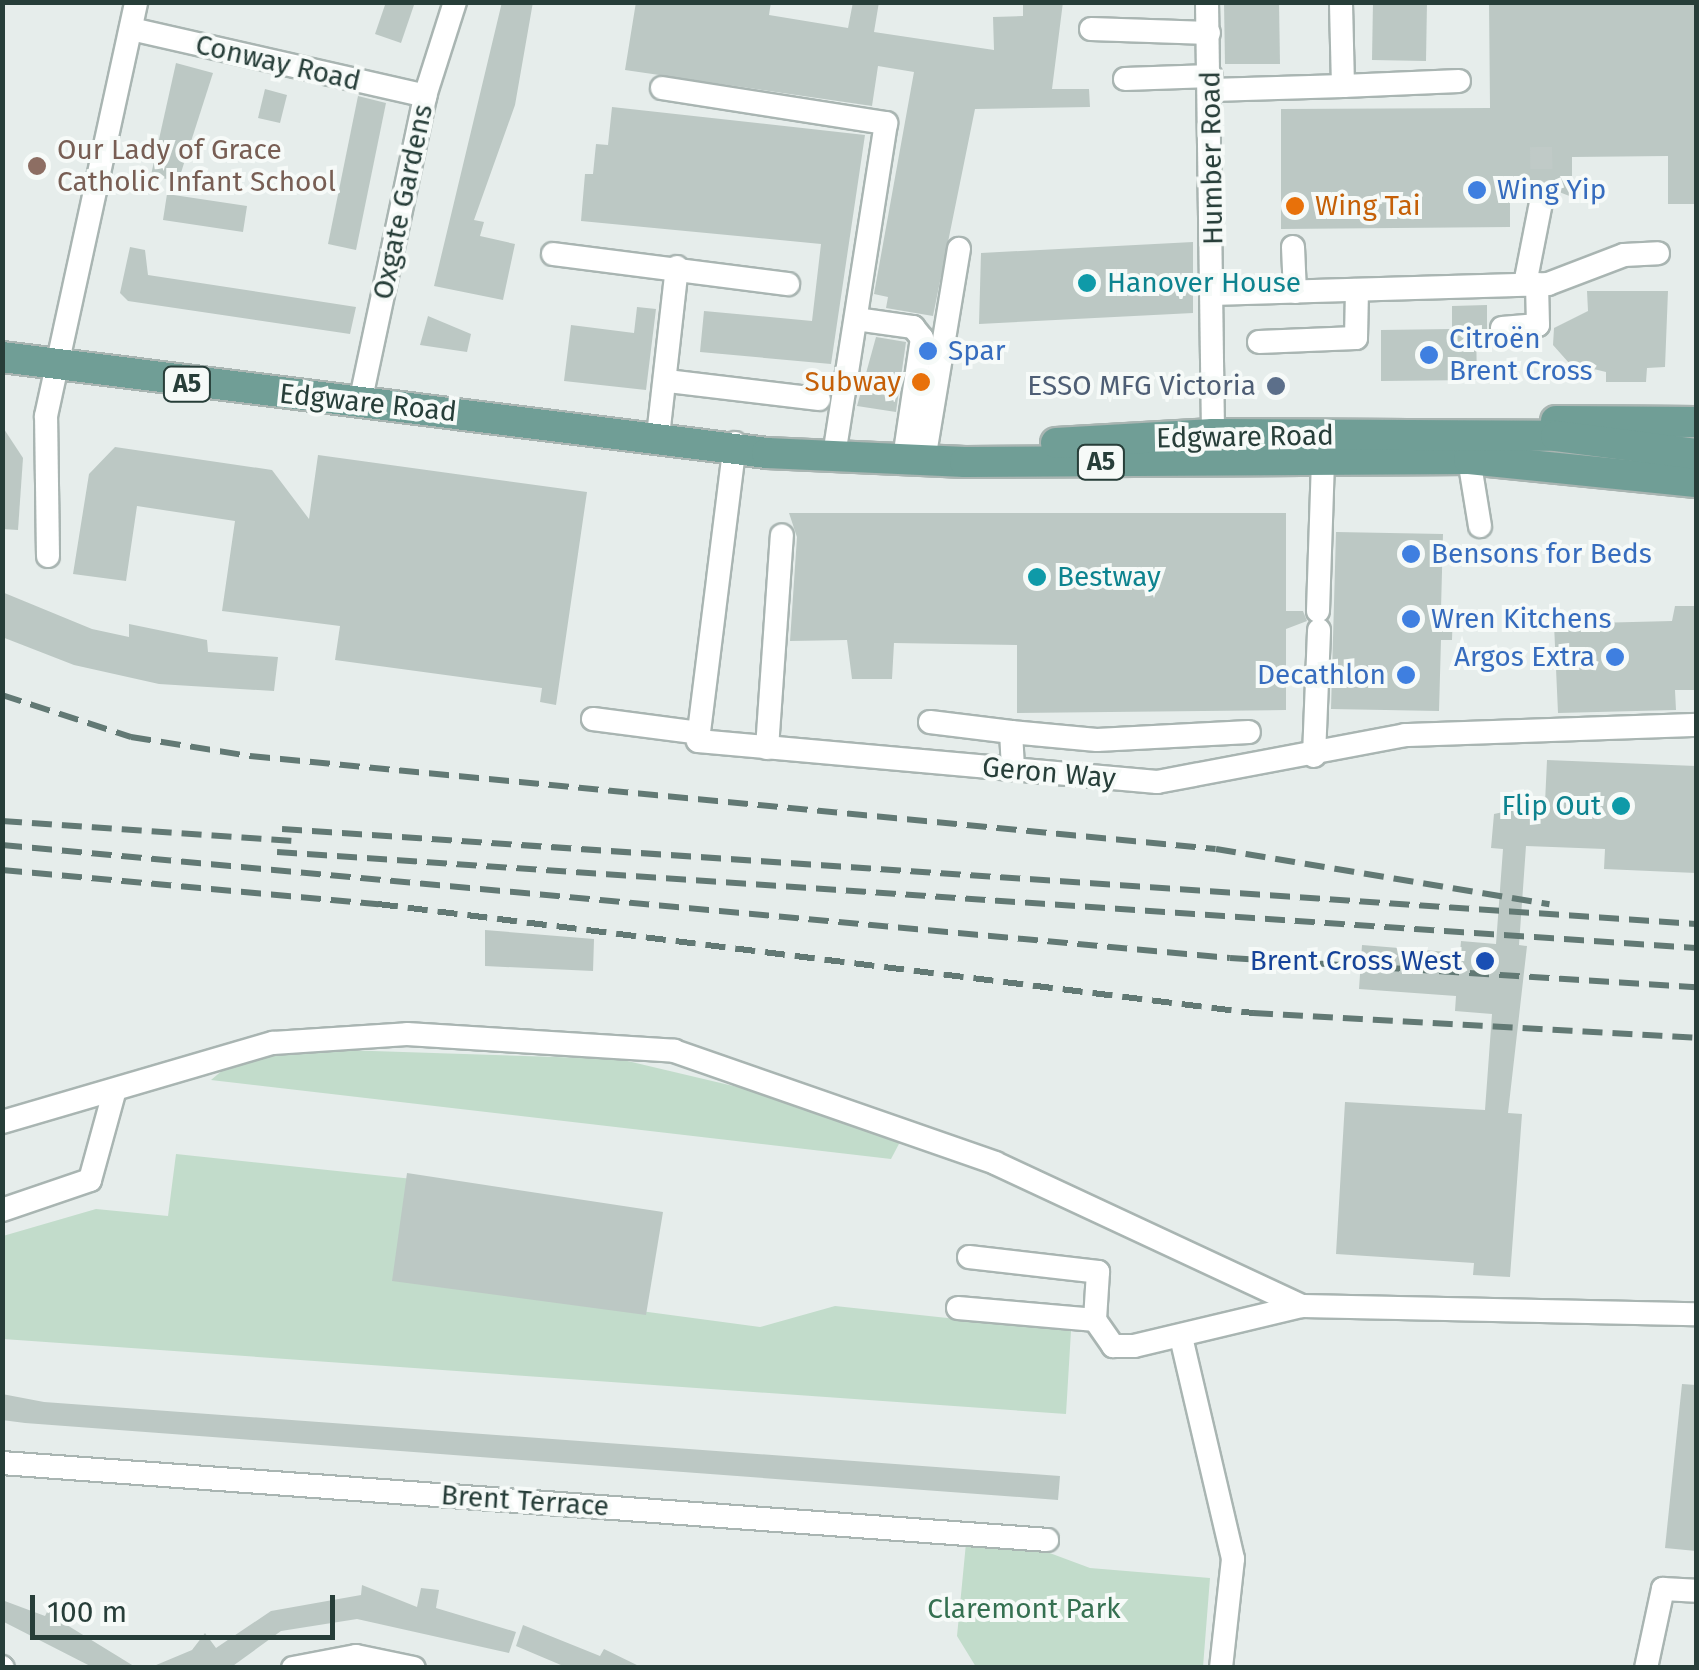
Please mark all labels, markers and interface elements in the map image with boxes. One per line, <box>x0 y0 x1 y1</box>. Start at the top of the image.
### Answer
street label: Conway Road <box>192 28 364 98</box>
street label: Humber Road <box>1194 71 1230 245</box>
street label: Oxgate Gardens <box>366 101 440 303</box>
place label: Our Lady of Grace Catholic Infant School <box>57 133 336 199</box>
marker: Our Lady of Grace Catholic Infant School <box>26 155 48 177</box>
place label: Wing Yip <box>1497 173 1606 207</box>
marker: Wing Yip <box>1466 179 1488 201</box>
place label: Wing Tai <box>1315 189 1421 223</box>
marker: Wing Tai <box>1284 195 1306 217</box>
place label: Hanover House <box>1107 266 1301 300</box>
marker: Hanover House <box>1076 272 1098 294</box>
place label: Citroën Brent Cross <box>1449 322 1593 388</box>
place label: Spar <box>948 334 1006 368</box>
marker: Spar <box>917 340 939 362</box>
marker: Citroën Brent Cross <box>1418 344 1440 366</box>
road number: A5 <box>162 364 212 404</box>
place label: Subway <box>804 365 901 399</box>
place label: ESSO MFG Victoria <box>1027 369 1256 403</box>
marker: Subway <box>910 371 932 393</box>
marker: ESSO MFG Victoria <box>1265 375 1287 397</box>
street label: Edgware Road <box>278 377 458 429</box>
street label: Edgware Road <box>1156 419 1334 455</box>
road number: A5 <box>1076 442 1126 482</box>
place label: Bensons for Beds <box>1431 537 1652 571</box>
marker: Bensons for Beds <box>1400 543 1422 565</box>
place label: Bestway <box>1057 560 1161 594</box>
marker: Bestway <box>1026 566 1048 588</box>
place label: Wren Kitchens <box>1431 602 1612 636</box>
marker: Wren Kitchens <box>1400 608 1422 630</box>
place label: Argos Extra <box>1454 640 1595 674</box>
marker: Argos Extra <box>1604 646 1626 668</box>
place label: Decathlon <box>1257 658 1386 692</box>
marker: Decathlon <box>1395 664 1417 686</box>
street label: Geron Way <box>981 750 1117 796</box>
place label: Flip Out <box>1502 789 1601 823</box>
marker: Flip Out <box>1610 795 1632 817</box>
place label: Brent Cross West <box>1250 944 1462 978</box>
marker: Brent Cross West <box>1472 948 1498 974</box>
street label: Brent Terrace <box>440 1478 610 1524</box>
scale bar <box>35 1575 340 1637</box>
park label: Claremont Park <box>927 1592 1121 1626</box>
text: 100 m <box>47 1594 127 1630</box>

